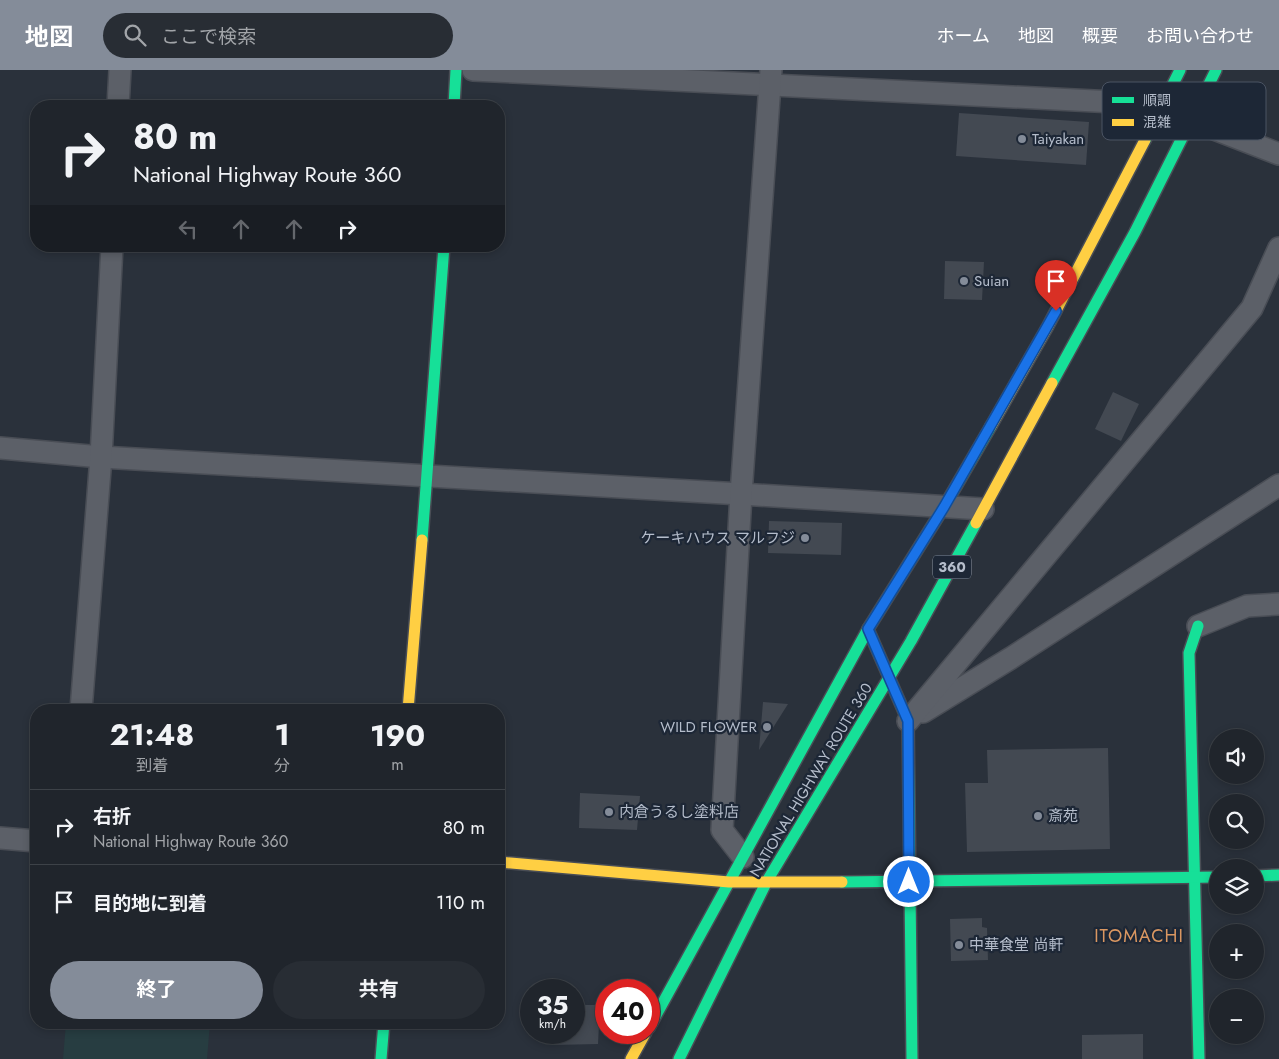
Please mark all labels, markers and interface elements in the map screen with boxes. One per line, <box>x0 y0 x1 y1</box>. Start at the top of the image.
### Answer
search box <box>103 13 453 58</box>
text: 地図 <box>25 19 73 54</box>
icon: search <box>121 21 149 49</box>
text: ここで検索 <box>161 23 256 50</box>
text: ホーム <box>937 23 990 49</box>
text: 地図 <box>1018 23 1054 49</box>
text: 概要 <box>1082 23 1118 49</box>
text: お問い合わせ <box>1146 23 1254 49</box>
legend <box>1102 82 1266 140</box>
text: 順調 <box>1143 90 1171 110</box>
text: 80 m <box>133 112 217 162</box>
text: 混雑 <box>1143 112 1171 132</box>
icon: right <box>50 120 115 185</box>
place label: Taiyakan <box>1032 128 1084 150</box>
marker: Taiyakan <box>1016 133 1028 145</box>
text: National Highway Route 360 <box>133 158 402 190</box>
icon: left <box>174 215 202 243</box>
icon: ahead <box>227 215 255 243</box>
icon: ahead <box>280 215 308 243</box>
icon: right <box>333 215 361 243</box>
pin <box>1035 260 1077 311</box>
icon: arrive <box>1042 267 1070 295</box>
place label: Suian <box>974 270 1009 292</box>
marker: Suian <box>958 275 970 287</box>
place label: ケーキハウス マルフジ <box>640 527 795 549</box>
marker: ケーキハウス マルフジ <box>799 532 811 544</box>
road number: 360 <box>933 556 971 578</box>
street label: NATIONAL HIGHWAY ROUTE 360 <box>744 679 878 881</box>
text: 21:48 <box>110 713 194 756</box>
text: 1 <box>274 713 290 756</box>
text: 190 <box>370 714 425 757</box>
place label: WILD FLOWER <box>660 716 758 738</box>
marker: WILD FLOWER <box>761 721 773 733</box>
map controls <box>1209 729 1264 1044</box>
button: sound <box>1209 729 1264 784</box>
text: m <box>391 753 404 776</box>
text: 到着 <box>136 754 168 777</box>
text: 分 <box>274 754 290 777</box>
button: search <box>1209 794 1264 849</box>
place label: 内倉うるし塗料店 <box>619 801 739 823</box>
text: 右折 <box>93 803 131 830</box>
place label: 斎苑 <box>1048 805 1078 827</box>
marker: 内倉うるし塗料店 <box>603 806 615 818</box>
marker: 斎苑 <box>1032 810 1044 822</box>
icon: right <box>50 813 78 841</box>
text: 80 m <box>443 814 485 841</box>
text: National Highway Route 360 <box>93 830 288 853</box>
position arrow <box>882 855 934 907</box>
button: layers <box>1209 859 1264 914</box>
icon: arrive <box>50 888 78 916</box>
text: 110 m <box>436 889 485 916</box>
text: 目的地に到着 <box>93 890 207 917</box>
district label: ITOMACHI <box>1094 923 1184 949</box>
button: + <box>1209 924 1264 979</box>
place label: 中華食堂 尚軒 <box>969 934 1064 956</box>
marker: 中華食堂 尚軒 <box>953 939 965 951</box>
button: 終了 <box>50 961 263 1019</box>
button: 共有 <box>273 961 485 1019</box>
speed limit sign: 40 <box>595 979 660 1044</box>
text: 35 <box>537 987 568 1023</box>
button: − <box>1209 989 1264 1044</box>
text: km/h <box>539 1015 566 1033</box>

